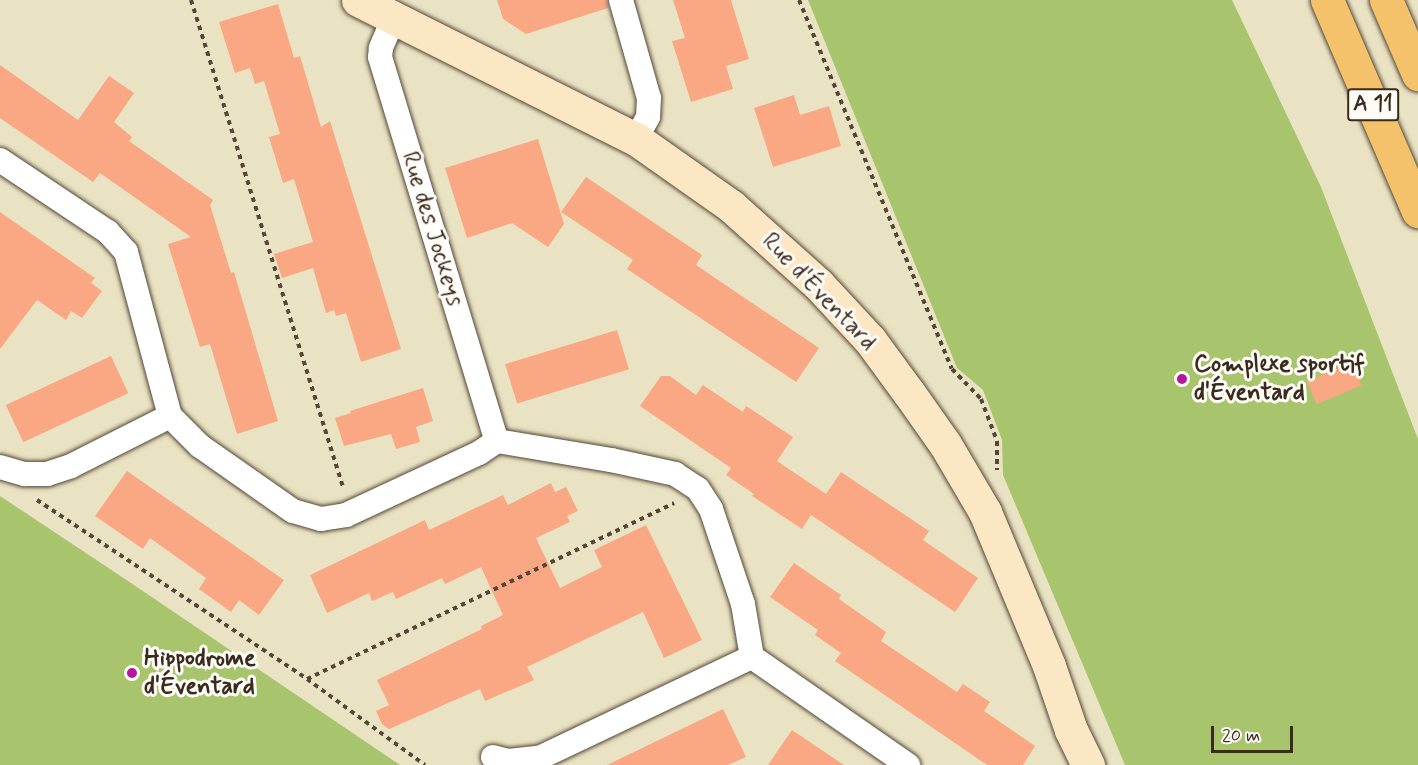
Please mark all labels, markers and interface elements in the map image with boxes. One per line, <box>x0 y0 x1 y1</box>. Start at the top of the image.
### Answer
road number: A 11 <box>1346 86 1400 124</box>
street label: Rue des Jockeys <box>395 148 469 310</box>
street label: Rue d'Éventard <box>756 227 882 357</box>
place label: Complexe sportif d'Éventard <box>1194 351 1365 407</box>
marker: Complexe sportif d'Éventard <box>1175 372 1189 386</box>
place label: Hippodrome d'Éventard <box>144 645 256 701</box>
marker: Hippodrome d'Éventard <box>125 666 139 680</box>
scale bar <box>1214 714 1296 752</box>
text: 20 m <box>1222 724 1260 748</box>

